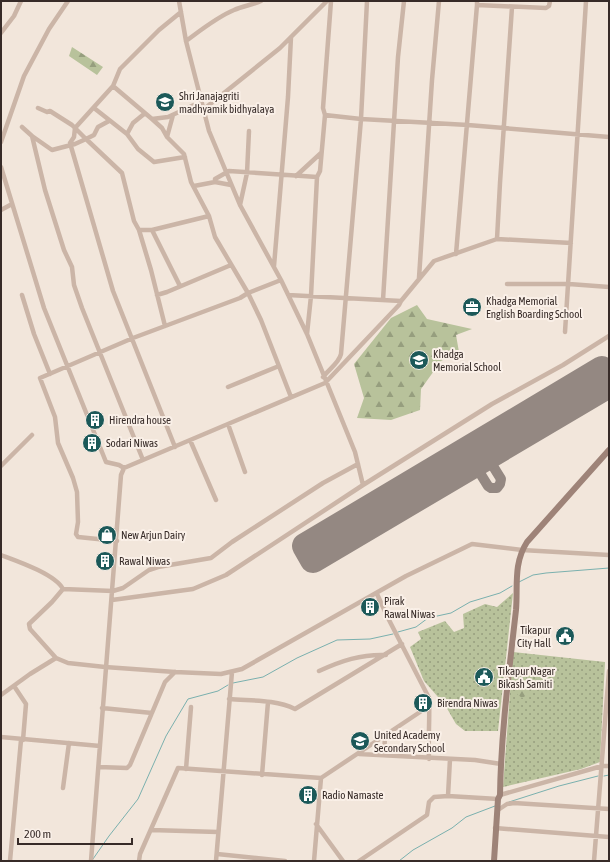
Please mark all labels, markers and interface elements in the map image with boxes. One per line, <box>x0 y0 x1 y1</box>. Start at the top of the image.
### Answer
place label: Shri Janajagriti madhyamik bidhyalaya <box>179 90 274 115</box>
school or university icon: Shri Janajagriti madhyamik bidhyalaya <box>154 91 176 113</box>
place label: Khadga Memorial English Boarding School <box>486 295 582 320</box>
office icon: Khadga Memorial English Boarding School <box>461 296 483 318</box>
place label: Khadga Memorial School <box>433 348 501 373</box>
school or university icon: Khadga Memorial School <box>408 349 430 371</box>
building icon: Hirendra house <box>84 409 106 431</box>
place label: Hirendra house <box>109 414 171 426</box>
building icon: Sodari Niwas <box>81 432 103 454</box>
place label: Sodari Niwas <box>106 437 158 449</box>
shop icon: New Arjun Dairy <box>96 524 118 546</box>
place label: New Arjun Dairy <box>121 529 186 541</box>
building icon: Rawal Niwas <box>94 550 116 572</box>
place label: Rawal Niwas <box>119 555 170 567</box>
place label: Pirak Rawal Niwas <box>384 595 435 620</box>
building icon: Pirak Rawal Niwas <box>359 596 381 618</box>
place label: Tikapur City Hall <box>517 624 552 649</box>
public building icon: Tikapur City Hall <box>554 625 576 647</box>
place label: Tikapur Nagar Bikash Samiti <box>498 665 556 690</box>
public building icon: Tikapur Nagar Bikash Samiti <box>473 666 495 688</box>
building icon: Birendra Niwas <box>412 692 434 714</box>
place label: Birendra Niwas <box>437 697 498 709</box>
place label: United Academy Secondary School <box>374 729 445 754</box>
school or university icon: United Academy Secondary School <box>349 730 371 752</box>
building icon: Radio Namaste <box>297 784 319 806</box>
place label: Radio Namaste <box>322 789 384 801</box>
scale bar <box>18 820 132 846</box>
text: 200 m <box>24 827 51 841</box>

